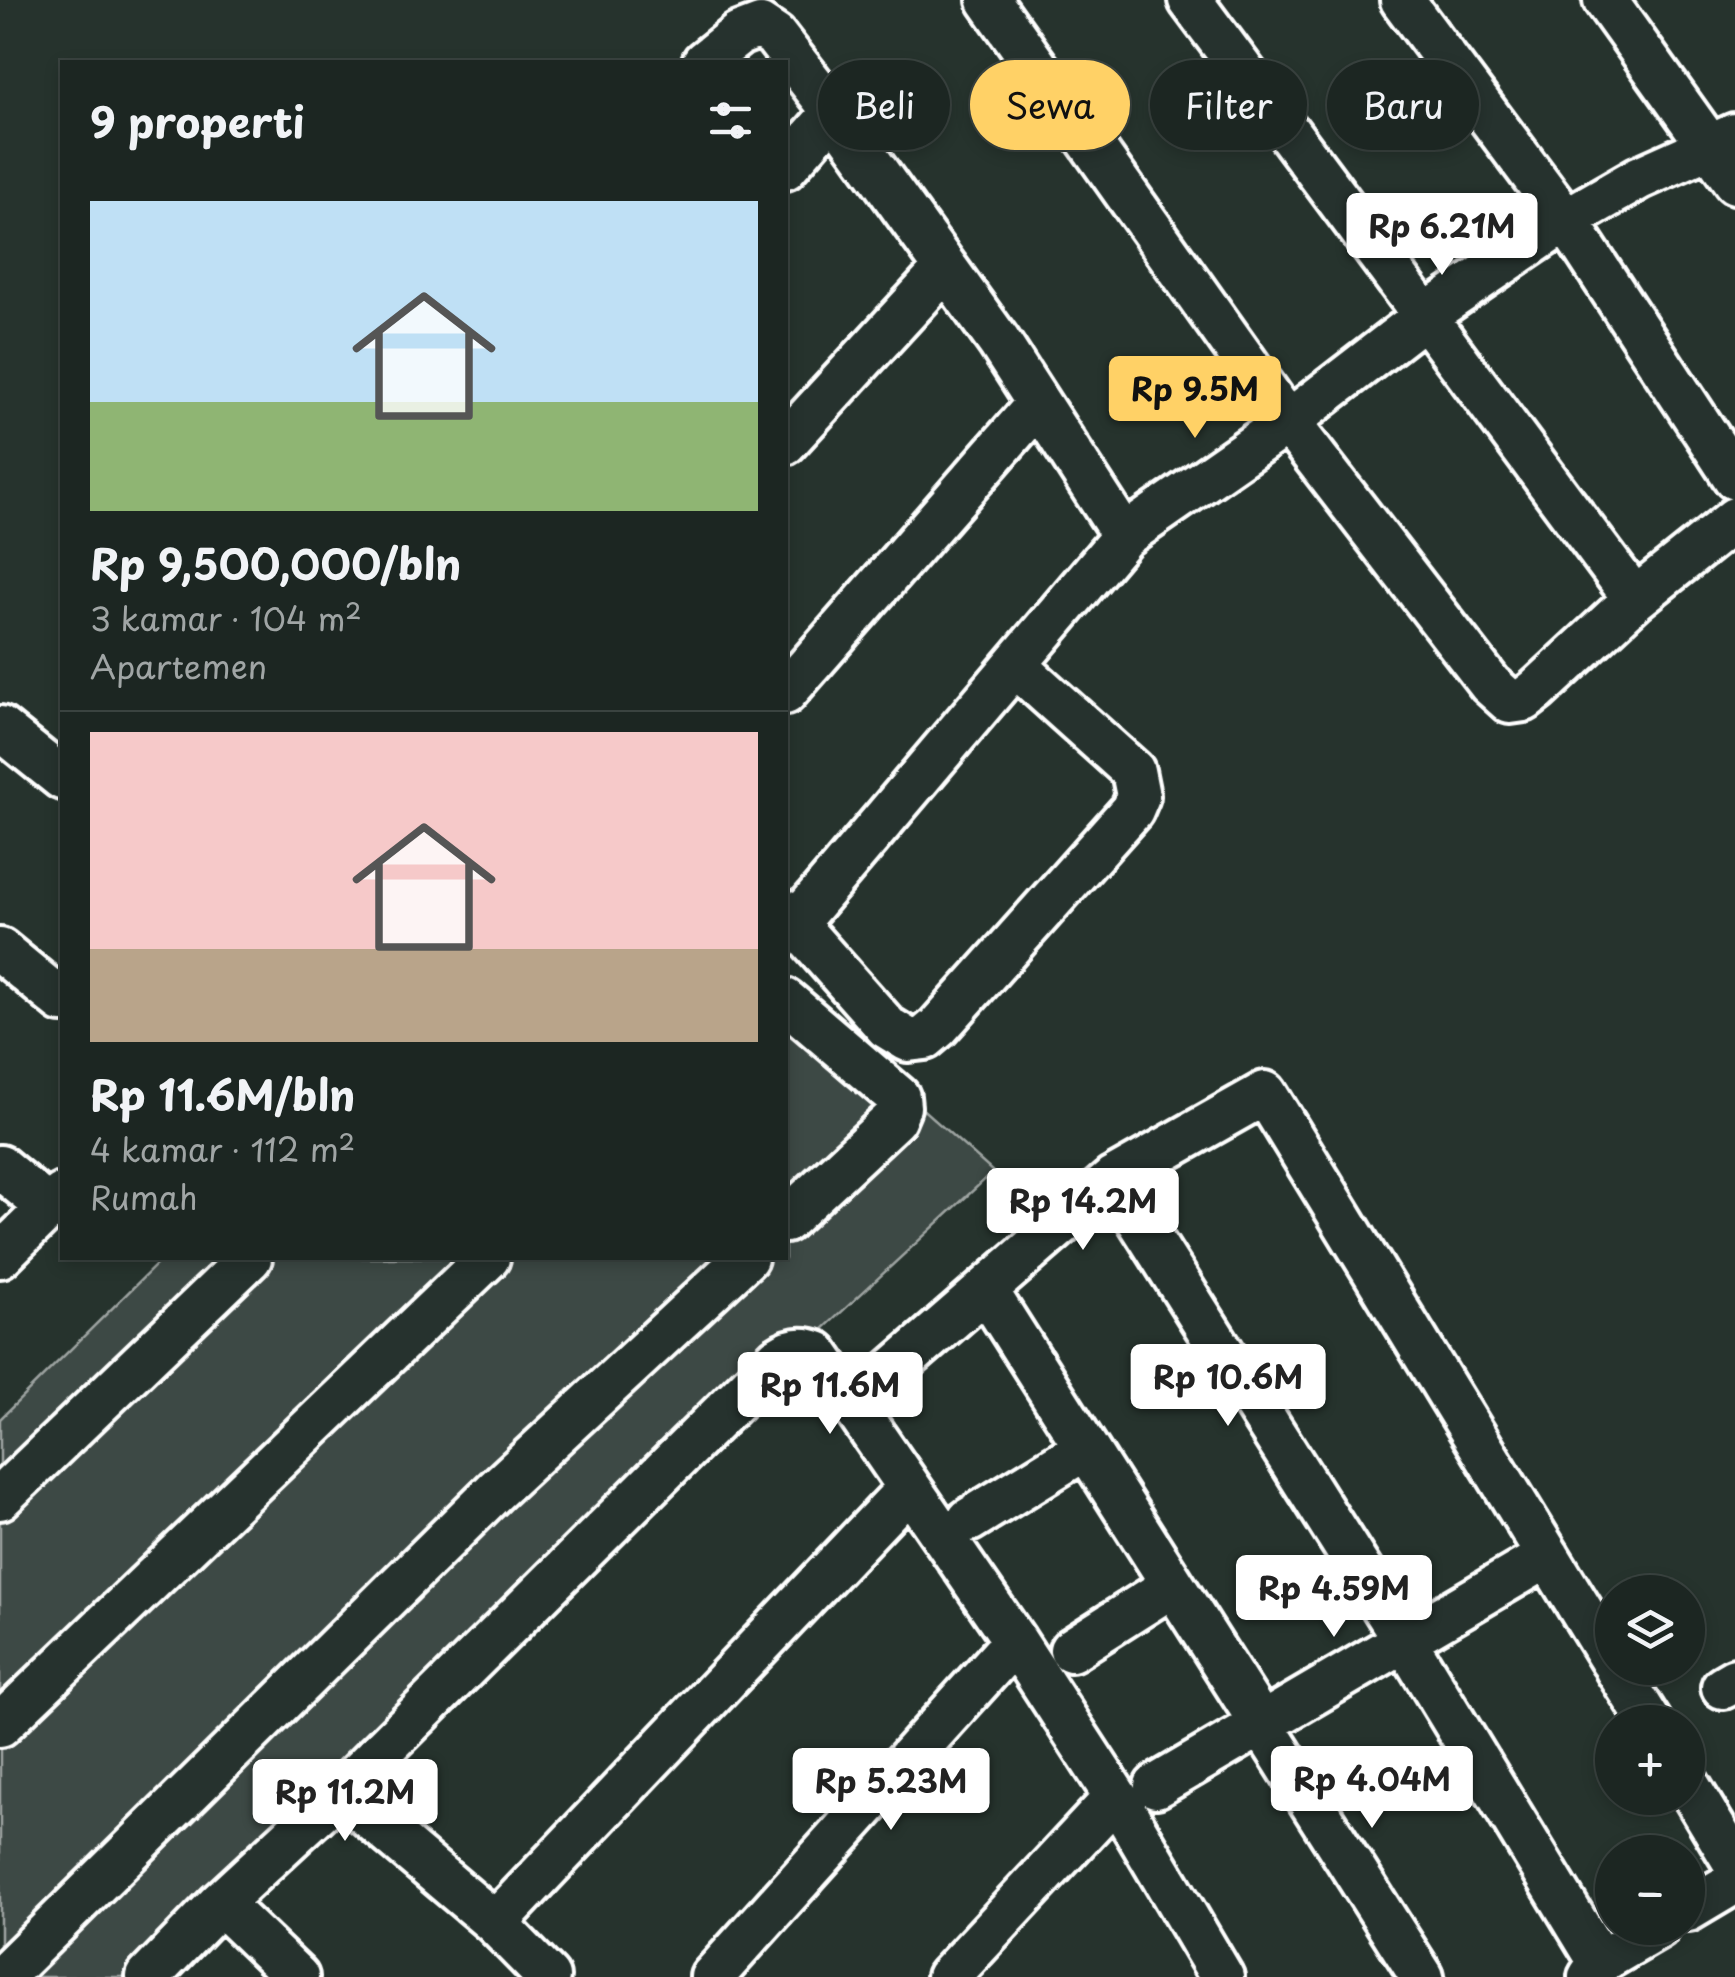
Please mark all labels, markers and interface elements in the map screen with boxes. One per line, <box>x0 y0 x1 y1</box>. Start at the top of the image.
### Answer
chip: Beli <box>818 60 950 150</box>
chip: Sewa <box>970 60 1130 150</box>
chip: Filter <box>1150 60 1307 150</box>
chip: Baru <box>1327 60 1479 150</box>
text: 9 properti <box>90 89 305 152</box>
icon: filters <box>703 93 758 148</box>
pin: Rp 6.21M <box>1339 193 1545 278</box>
text: Rp 6.21M <box>1369 201 1515 249</box>
icon: home <box>334 266 514 446</box>
pin: Rp 9.5M <box>1103 356 1287 441</box>
text: Rp 9.5M <box>1131 364 1259 412</box>
text: Rp 9,500,000/bln <box>90 531 461 594</box>
text: 3 kamar · 104 m² <box>90 594 362 642</box>
text: Apartemen <box>90 642 267 690</box>
icon: home <box>334 797 514 977</box>
text: Rp 11.6M/bln <box>90 1062 355 1125</box>
text: 4 kamar · 112 m² <box>90 1125 355 1173</box>
pin: Rp 14.2M <box>980 1168 1186 1253</box>
text: Rumah <box>90 1173 198 1221</box>
text: Rp 14.2M <box>1009 1176 1157 1224</box>
pin: Rp 10.6M <box>1125 1344 1331 1429</box>
pin: Rp 11.6M <box>727 1352 933 1437</box>
text: Rp 10.6M <box>1153 1352 1303 1400</box>
text: Rp 11.6M <box>760 1360 900 1408</box>
pin: Rp 4.59M <box>1231 1555 1437 1640</box>
text: Rp 4.59M <box>1258 1563 1410 1611</box>
map controls <box>1595 1575 1705 1945</box>
button: layers <box>1595 1575 1705 1685</box>
button: + <box>1595 1705 1705 1815</box>
pin: Rp 4.04M <box>1269 1746 1475 1831</box>
pin: Rp 5.23M <box>788 1748 994 1833</box>
text: Rp 4.04M <box>1293 1754 1451 1802</box>
text: Rp 5.23M <box>815 1756 967 1804</box>
pin: Rp 11.2M <box>242 1759 448 1844</box>
text: Rp 11.2M <box>275 1767 415 1815</box>
button: − <box>1595 1835 1705 1945</box>

